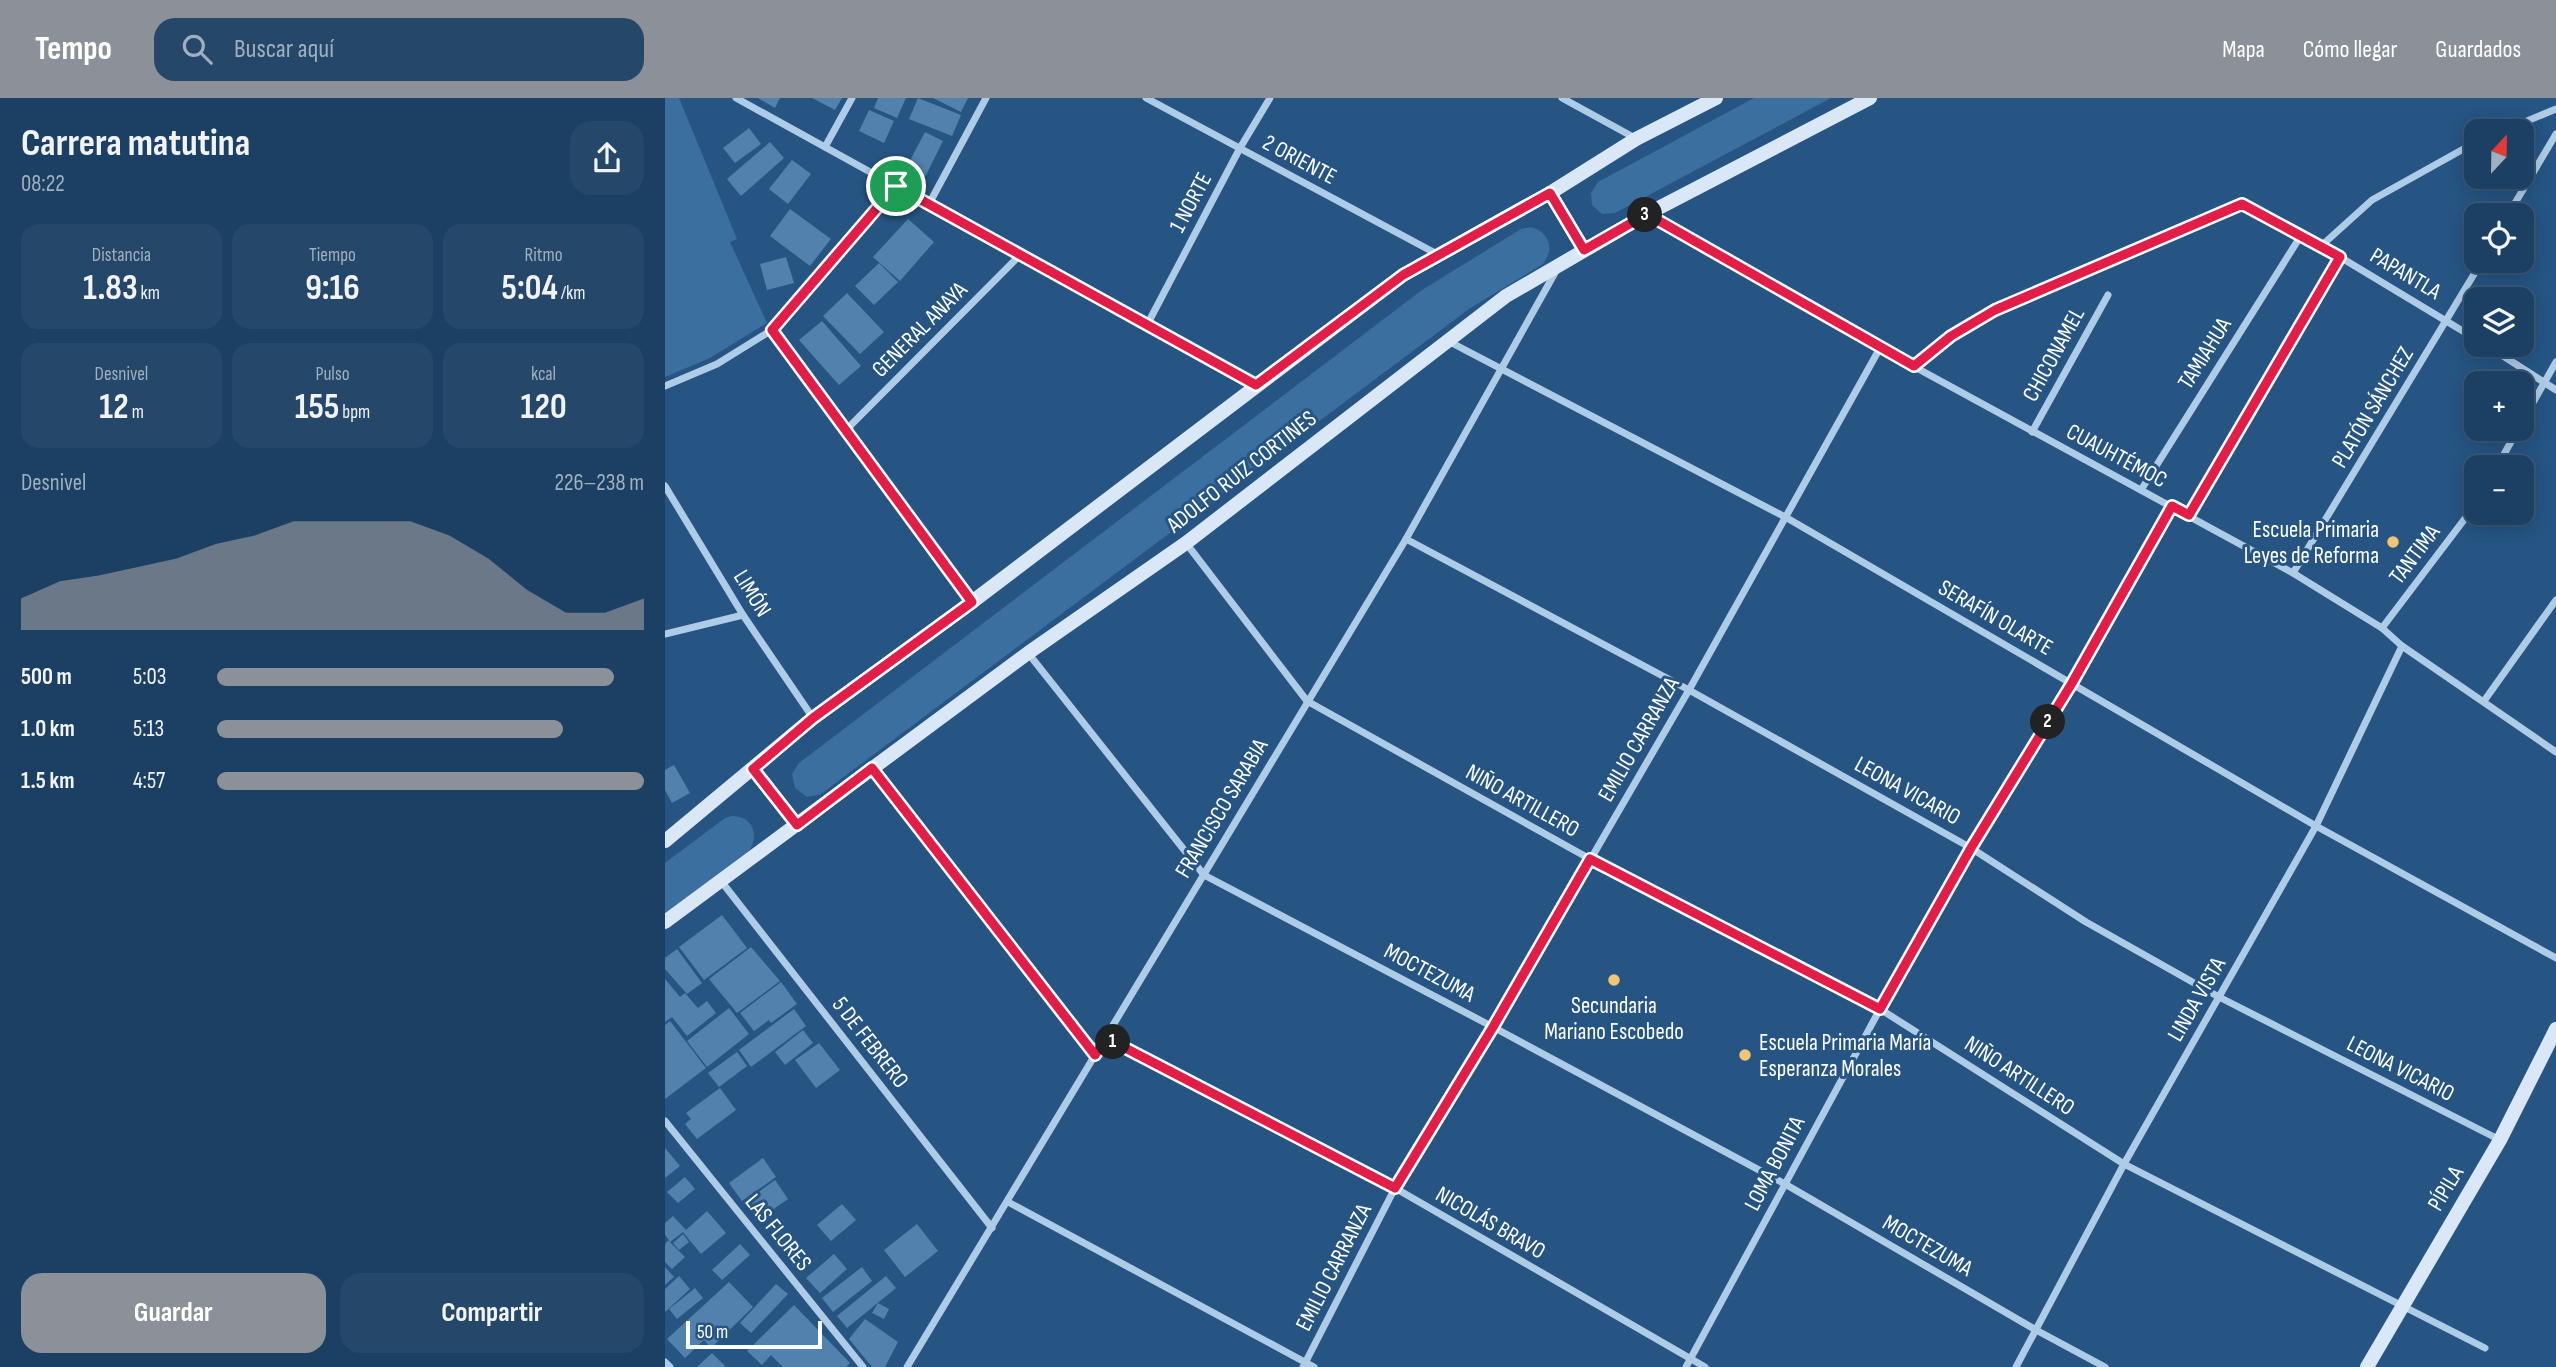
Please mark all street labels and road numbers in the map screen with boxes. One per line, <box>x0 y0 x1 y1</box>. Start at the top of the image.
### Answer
street label: 2 ORIENTE <box>1258 129 1341 191</box>
street label: 1 NORTE <box>1164 168 1218 237</box>
street label: PAPANTLA <box>2365 242 2446 306</box>
street label: GENERAL ANAYA <box>866 276 973 383</box>
street label: CHICONAMEL <box>2017 302 2091 406</box>
street label: TAMIAHUA <box>2172 312 2238 395</box>
street label: PLATÓN SÁNCHEZ <box>2326 342 2420 473</box>
street label: ADOLFO RUIZ CORTINES <box>1160 405 1322 540</box>
street label: CUAUHTÉMOC <box>2061 418 2172 494</box>
street label: TANTIMA <box>2383 519 2446 590</box>
street label: LIMÓN <box>727 565 777 622</box>
street label: SERAFÍN OLARTE <box>1933 574 2058 662</box>
street label: EMILIO CARRANZA <box>1592 672 1686 807</box>
street label: FRANCISCO SARABIA <box>1169 734 1274 883</box>
street label: LEONA VICARIO <box>1850 750 1965 831</box>
street label: NIÑO ARTILLERO <box>1461 758 1584 844</box>
street label: MOCTEZUMA <box>1379 937 1480 1009</box>
street label: LINDA VISTA <box>2162 952 2232 1046</box>
street label: 5 DE FEBRERO <box>826 991 914 1094</box>
street label: NIÑO ARTILLERO <box>1959 1030 2080 1122</box>
street label: LEONA VICARIO <box>2342 1030 2459 1108</box>
street label: LOMA BONITA <box>1738 1111 1811 1215</box>
street label: PÍPILA <box>2422 1161 2470 1216</box>
street label: NICOLÁS BRAVO <box>1431 1180 1550 1266</box>
street label: LAS FLORES <box>739 1189 818 1277</box>
street label: EMILIO CARRANZA <box>1290 1199 1378 1336</box>
street label: MOCTEZUMA <box>1878 1209 1978 1283</box>

